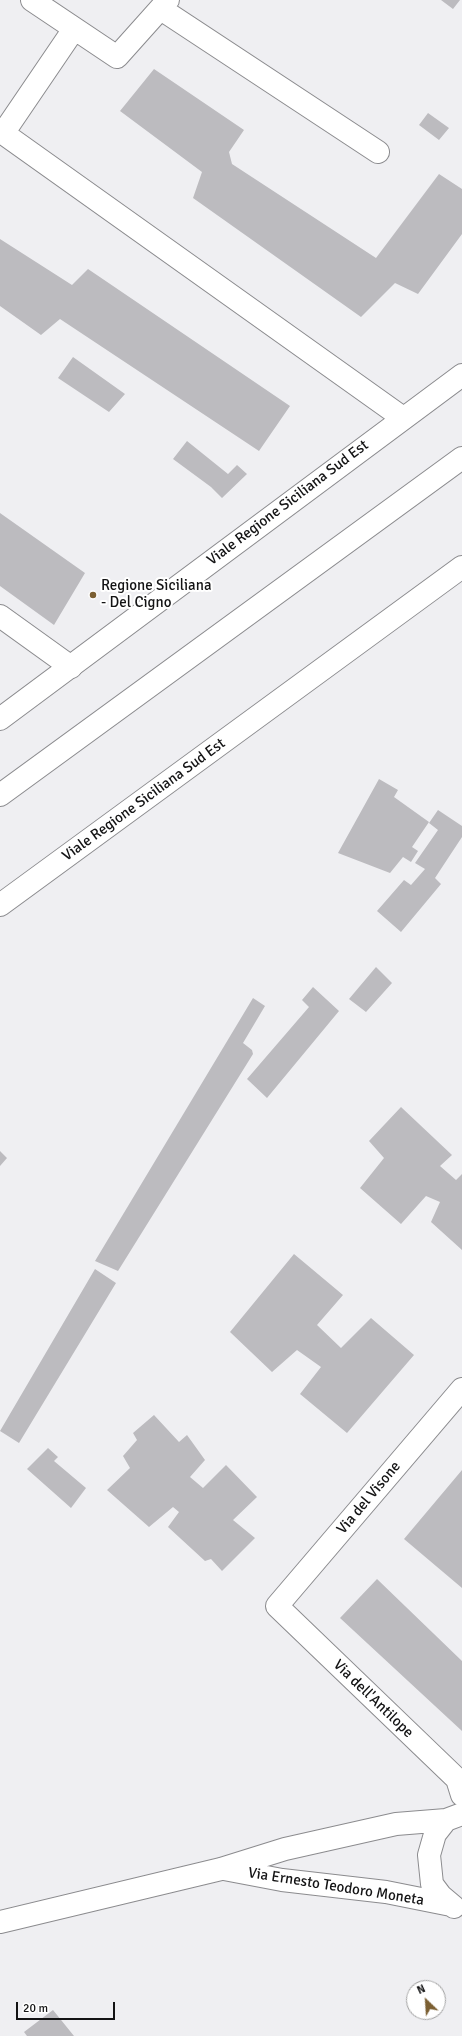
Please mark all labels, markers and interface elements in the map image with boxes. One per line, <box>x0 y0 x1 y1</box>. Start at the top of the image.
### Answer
street label: Viale Regione Siciliana Sud Est <box>204 436 372 570</box>
place label: Regione Siciliana - Del Cigno <box>101 577 212 612</box>
marker: Regione Siciliana - Del Cigno <box>88 590 98 600</box>
street label: Viale Regione Siciliana Sud Est <box>59 735 229 865</box>
street label: Via del Visone <box>333 1458 405 1538</box>
street label: Via dell'Antilope <box>329 1656 417 1742</box>
street label: Via Ernesto Teodoro Moneta <box>247 1864 425 1910</box>
north arrow <box>406 1980 446 2020</box>
text: N <box>415 1982 427 1997</box>
scale bar <box>18 1994 117 2020</box>
text: 20 m <box>23 2001 48 2016</box>

